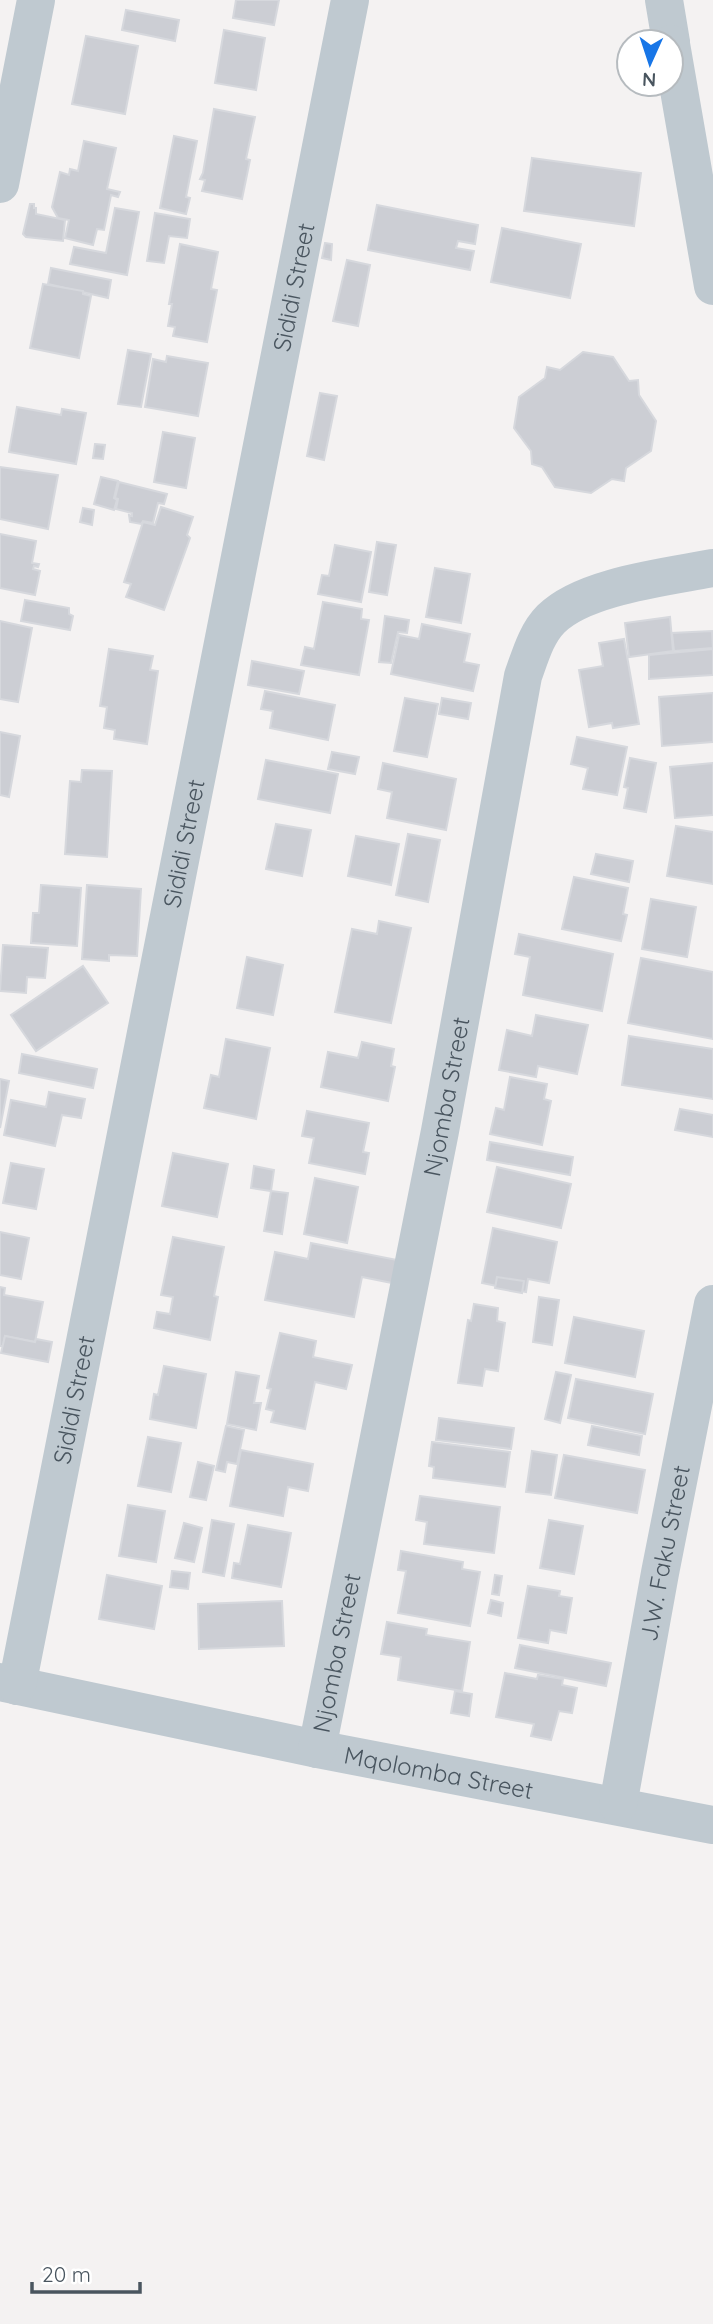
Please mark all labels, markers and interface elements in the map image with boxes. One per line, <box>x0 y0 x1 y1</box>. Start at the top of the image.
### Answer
north arrow <box>615 28 685 98</box>
text: N <box>642 68 657 92</box>
street label: Sididi Street <box>266 220 321 354</box>
street label: Sididi Street <box>156 777 211 910</box>
street label: Njomba Street <box>416 1014 476 1179</box>
street label: Sididi Street <box>46 1333 101 1466</box>
street label: J.W. Faku Street <box>633 1463 696 1644</box>
street label: Njomba Street <box>306 1571 367 1735</box>
street label: Mqolomba Street <box>342 1740 536 1805</box>
scale bar <box>32 2250 140 2294</box>
text: 20 m <box>42 2261 91 2287</box>

